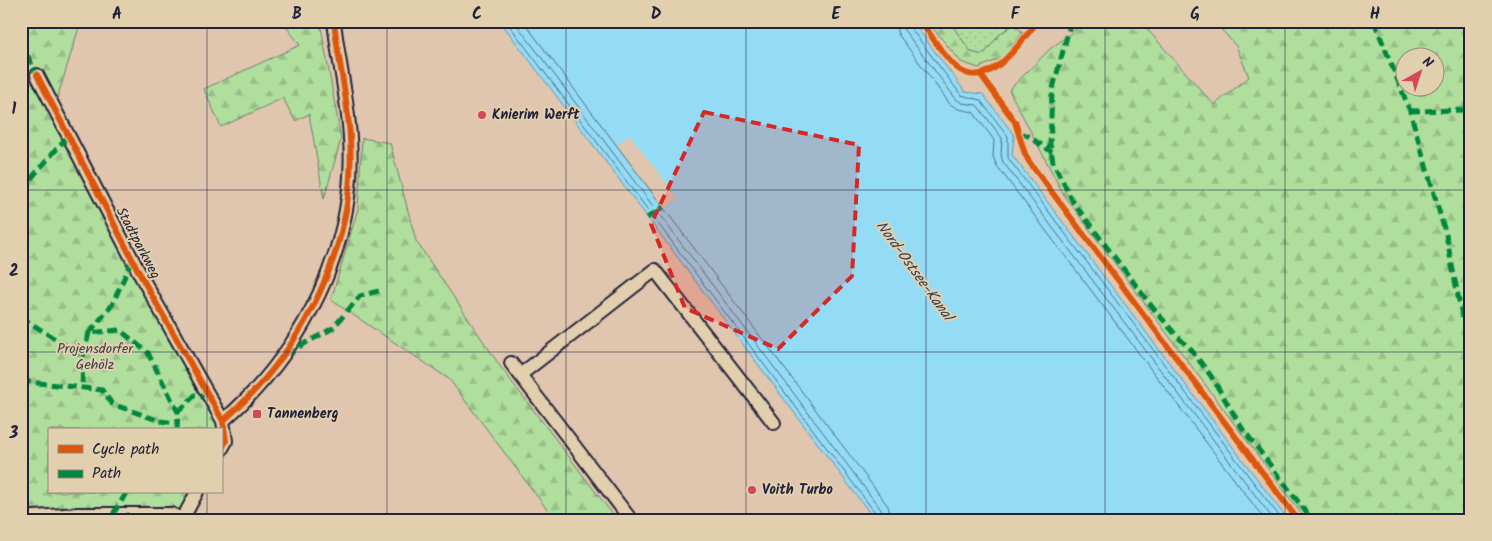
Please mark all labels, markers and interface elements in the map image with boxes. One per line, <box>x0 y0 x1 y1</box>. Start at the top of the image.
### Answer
text: A <box>112 2 122 27</box>
text: B <box>292 2 302 27</box>
text: C <box>472 2 482 27</box>
text: D <box>651 2 662 27</box>
text: E <box>832 2 842 27</box>
text: F <box>1011 2 1021 27</box>
text: G <box>1190 2 1200 27</box>
text: H <box>1370 2 1380 27</box>
north arrow <box>1394 48 1444 98</box>
text: N <box>1417 51 1438 74</box>
text: 1 <box>12 97 17 122</box>
place label: Knierim Werft <box>492 104 580 126</box>
marker: Knierim Werft <box>476 109 488 121</box>
street label: Stadtparkweg <box>110 203 166 283</box>
water label: Nord-Ostsee-Kanal <box>869 216 961 329</box>
text: 2 <box>9 259 19 284</box>
park label: Projensdorfer Gehölz <box>57 338 134 376</box>
place label: Tannenberg <box>267 403 339 425</box>
marker: Tannenberg <box>251 408 263 420</box>
text: 3 <box>9 421 19 446</box>
legend <box>48 428 222 494</box>
text: Cycle path <box>92 438 159 462</box>
text: Path <box>92 462 121 486</box>
place label: Voith Turbo <box>762 479 833 501</box>
marker: Voith Turbo <box>746 484 758 496</box>

